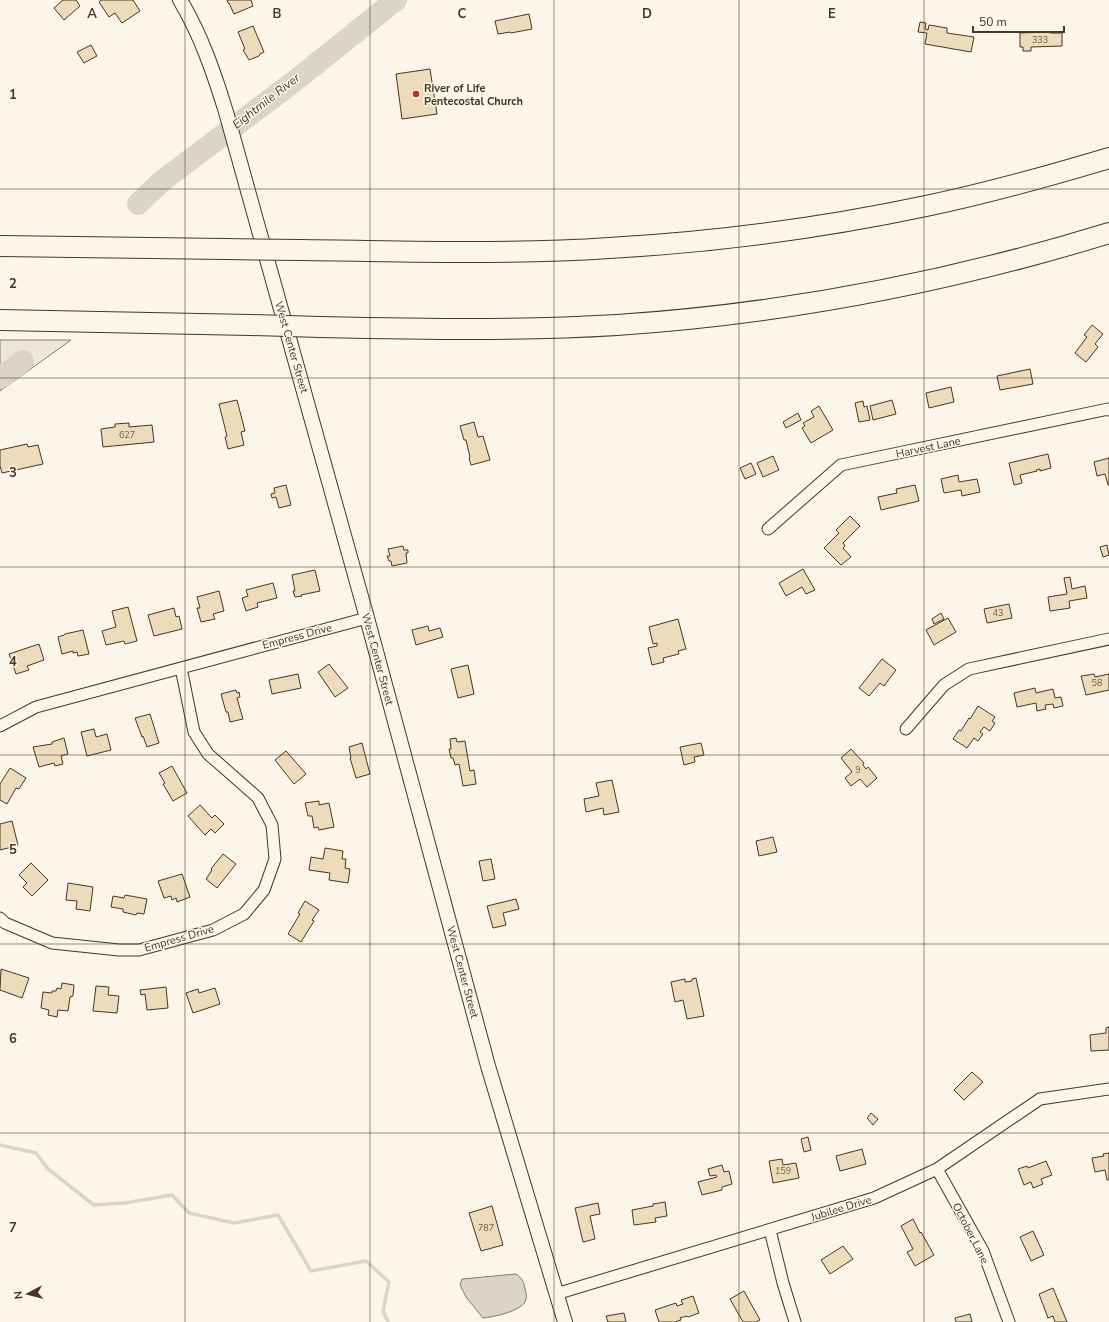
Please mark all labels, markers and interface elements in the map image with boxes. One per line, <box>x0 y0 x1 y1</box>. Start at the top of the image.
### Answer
text: A <box>87 5 97 23</box>
text: B <box>273 5 282 23</box>
text: C <box>458 5 467 23</box>
text: D <box>642 5 652 23</box>
text: E <box>828 5 836 23</box>
scale bar <box>973 8 1064 34</box>
text: 50 m <box>979 14 1007 30</box>
house number: 333 <box>1032 34 1048 46</box>
water label: Eightmile River <box>229 69 304 132</box>
place label: River of Life Pentecostal Church <box>424 81 523 109</box>
text: 1 <box>9 86 17 104</box>
marker: River of Life Pentecostal Church <box>411 89 421 99</box>
text: 2 <box>9 275 17 293</box>
street label: West Center Street <box>271 300 312 395</box>
house number: 627 <box>119 429 135 441</box>
street label: Harvest Lane <box>894 433 962 462</box>
text: 3 <box>9 464 17 482</box>
house number: 43 <box>993 607 1003 619</box>
street label: West Center Street <box>358 611 397 707</box>
street label: Empress Drive <box>261 620 334 653</box>
text: 4 <box>9 653 17 671</box>
house number: 58 <box>1092 677 1102 689</box>
house number: 9 <box>855 764 861 776</box>
text: 5 <box>9 841 17 859</box>
street label: Empress Drive <box>143 921 216 956</box>
street label: West Center Street <box>443 924 482 1020</box>
text: 6 <box>9 1030 17 1048</box>
house number: 159 <box>775 1165 791 1177</box>
street label: Jubilee Drive <box>808 1192 873 1225</box>
street label: October Lane <box>949 1200 992 1266</box>
text: 7 <box>9 1219 17 1237</box>
house number: 787 <box>478 1222 494 1234</box>
north arrow <box>8 1274 48 1314</box>
text: N <box>11 1290 27 1300</box>

